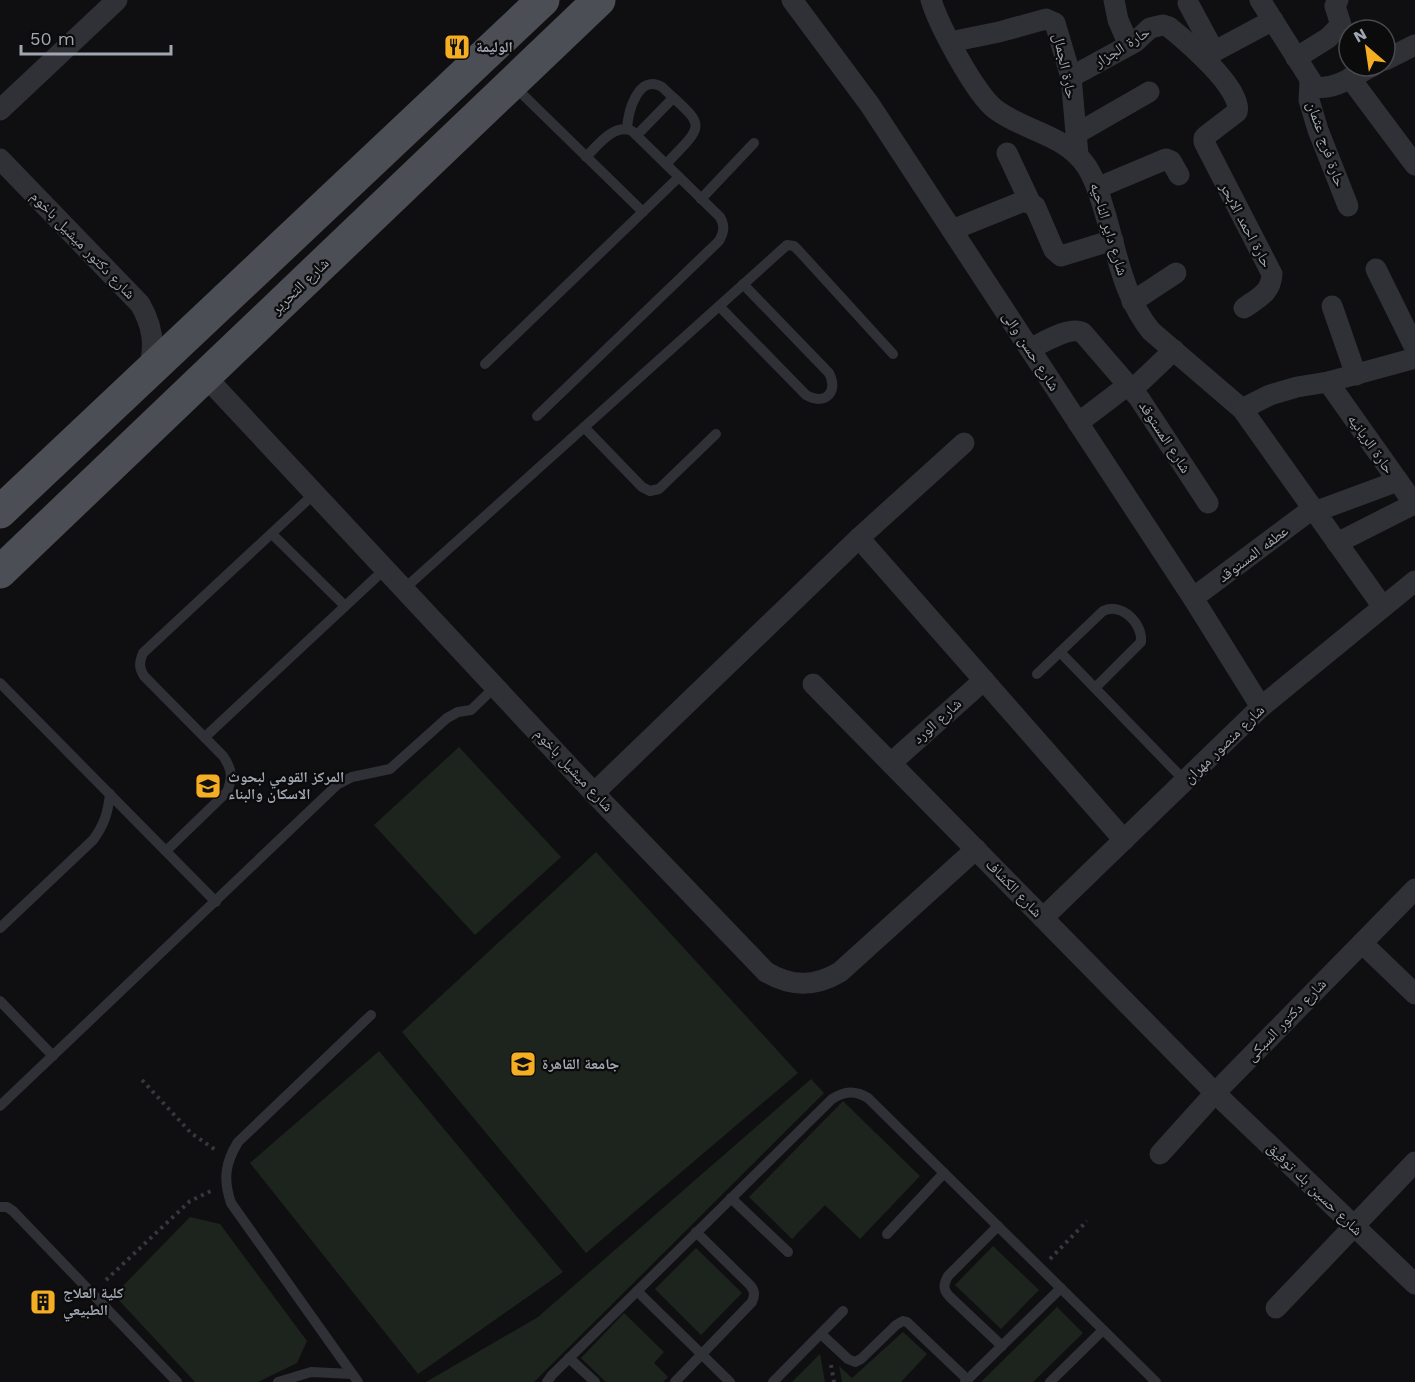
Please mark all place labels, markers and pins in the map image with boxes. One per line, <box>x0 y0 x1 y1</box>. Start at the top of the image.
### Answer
restaurant icon: الوليمة <box>442 32 472 62</box>
place label: الوليمة <box>476 38 513 56</box>
place label: المركز القومي لبحوث الاسكان والبناء <box>228 768 344 803</box>
school or university icon: المركز القومي لبحوث الاسكان والبناء <box>193 771 223 801</box>
school or university icon: جامعة القاهرة <box>508 1049 538 1079</box>
place label: جامعة القاهرة <box>542 1055 619 1073</box>
place label: كلية العلاج الطبيعي <box>63 1284 124 1322</box>
building icon: كلية العلاج الطبيعي <box>28 1287 58 1317</box>

